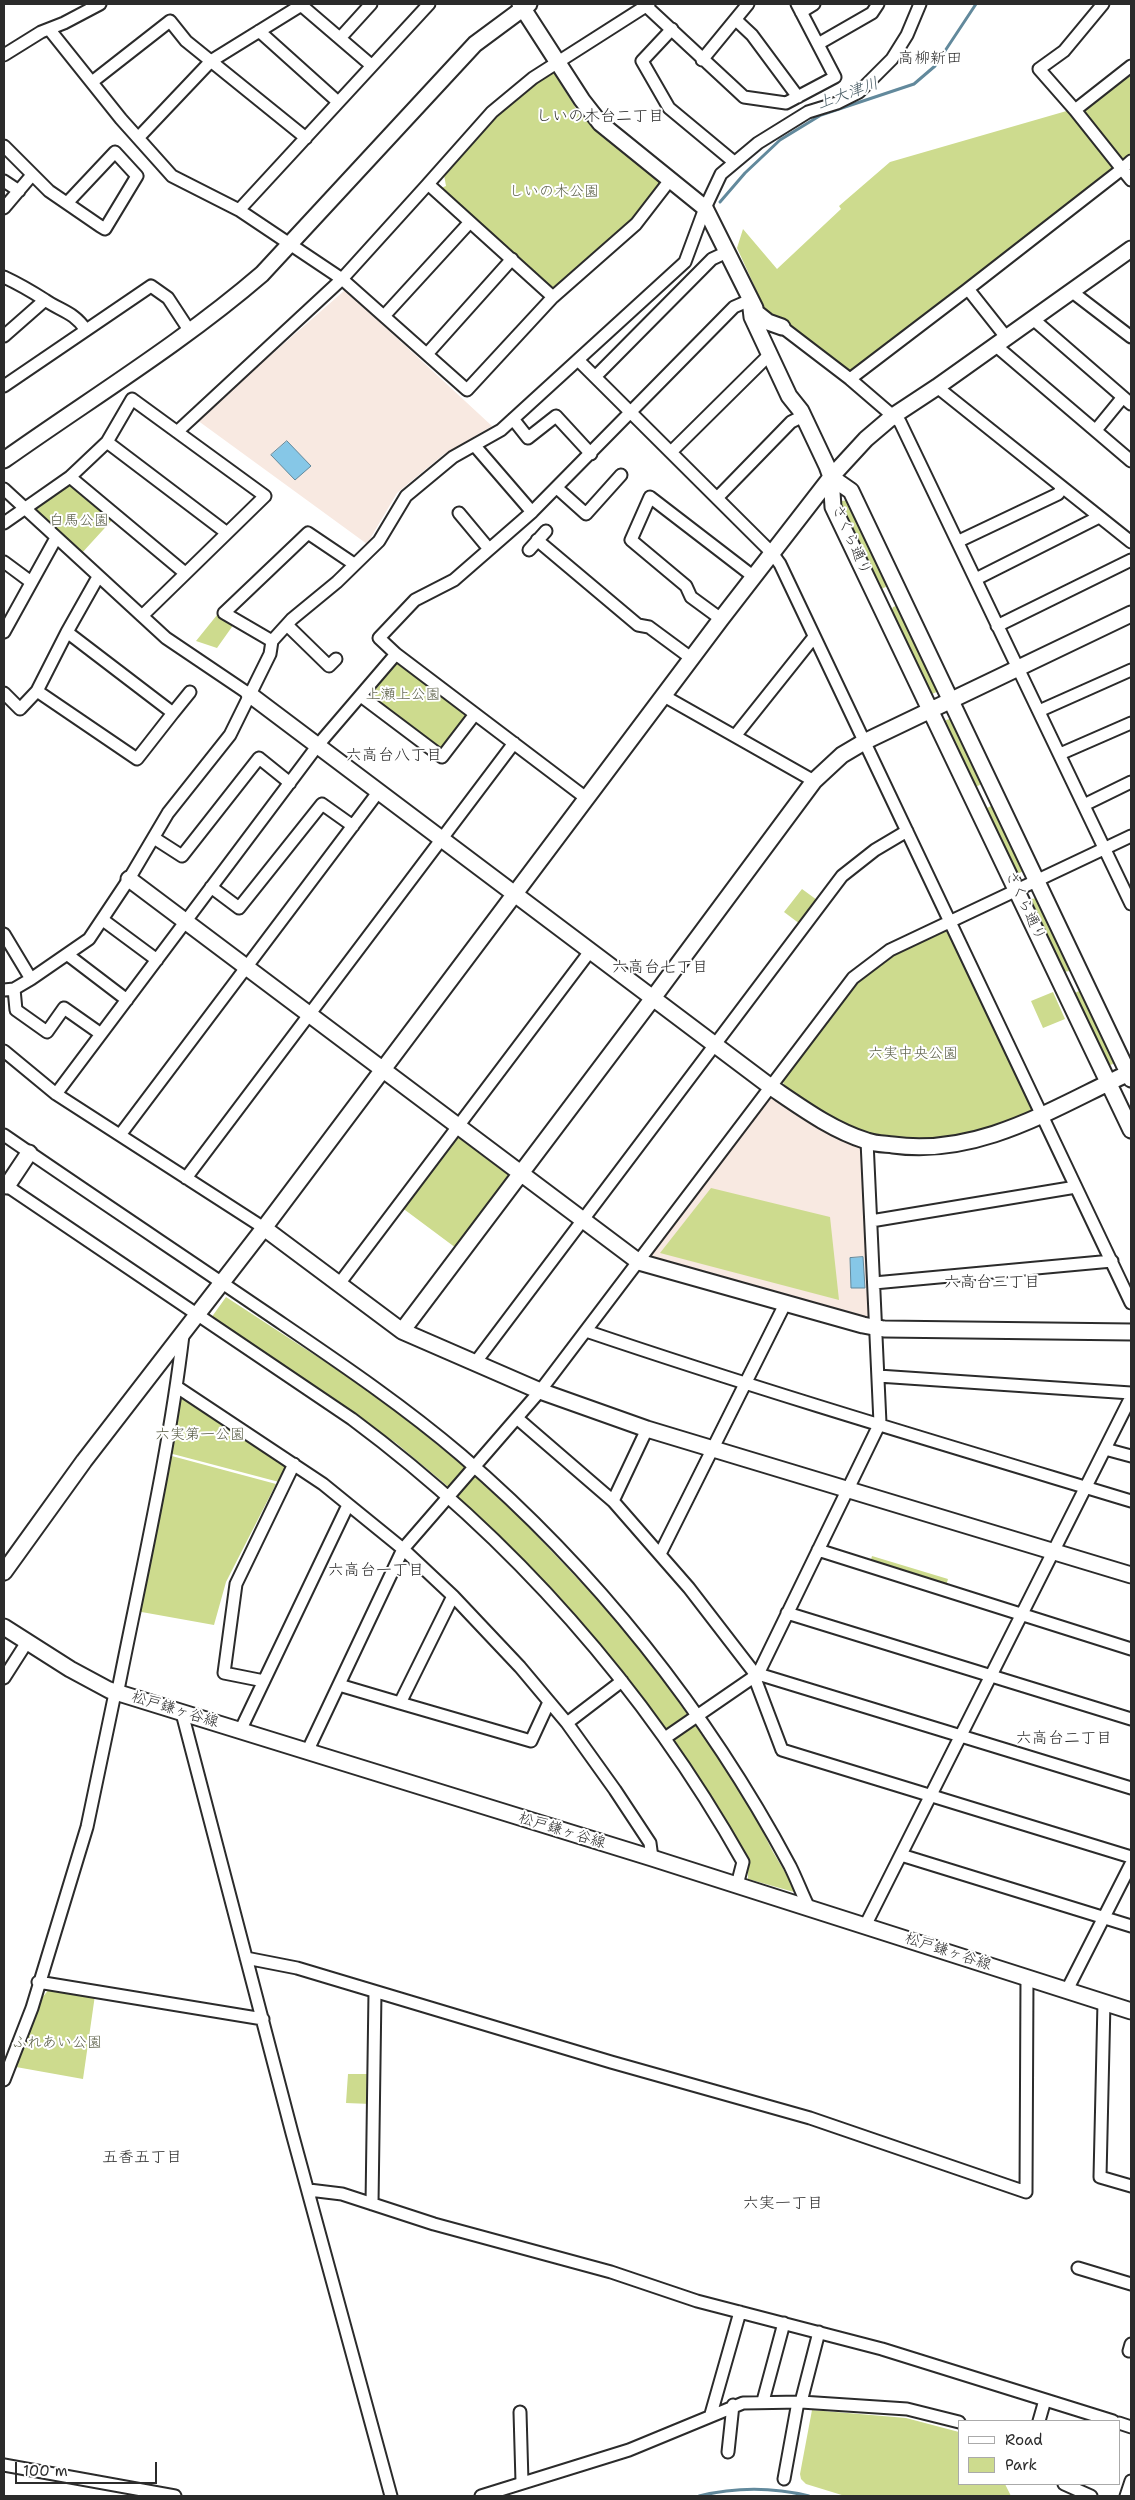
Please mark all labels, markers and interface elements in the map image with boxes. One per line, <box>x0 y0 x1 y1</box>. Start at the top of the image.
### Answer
district label: 高柳新田 <box>898 49 962 69</box>
water label: 上大津川 <box>815 74 881 114</box>
district label: しいの木台二丁目 <box>536 107 664 127</box>
park label: しいの木公園 <box>509 183 599 201</box>
street label: さくら通り <box>828 502 874 578</box>
park label: 白馬公園 <box>49 512 109 530</box>
park label: 上瀬上公園 <box>366 686 440 704</box>
district label: 六高台八丁目 <box>346 746 442 766</box>
street label: さくら通り <box>1001 868 1049 944</box>
district label: 六高台七丁目 <box>612 958 708 978</box>
park label: 六実中央公園 <box>868 1045 958 1063</box>
district label: 六高台三丁目 <box>944 1273 1040 1293</box>
park label: 六実第一公園 <box>155 1426 245 1444</box>
district label: 六高台一丁目 <box>328 1561 424 1581</box>
street label: 松戸鎌ヶ谷線 <box>129 1688 221 1732</box>
district label: 六高台二丁目 <box>1016 1729 1112 1749</box>
street label: 松戸鎌ヶ谷線 <box>516 1809 608 1853</box>
street label: 松戸鎌ヶ谷線 <box>902 1930 994 1974</box>
park label: ふれあい公園 <box>12 2034 102 2052</box>
district label: 五香五丁目 <box>102 2148 182 2168</box>
district label: 六実一丁目 <box>743 2194 823 2214</box>
legend <box>958 2420 1120 2485</box>
text: Road <box>1005 2430 1043 2450</box>
scale bar <box>18 2452 160 2484</box>
text: Park <box>1005 2455 1037 2475</box>
text: 100 m <box>23 2461 68 2481</box>

